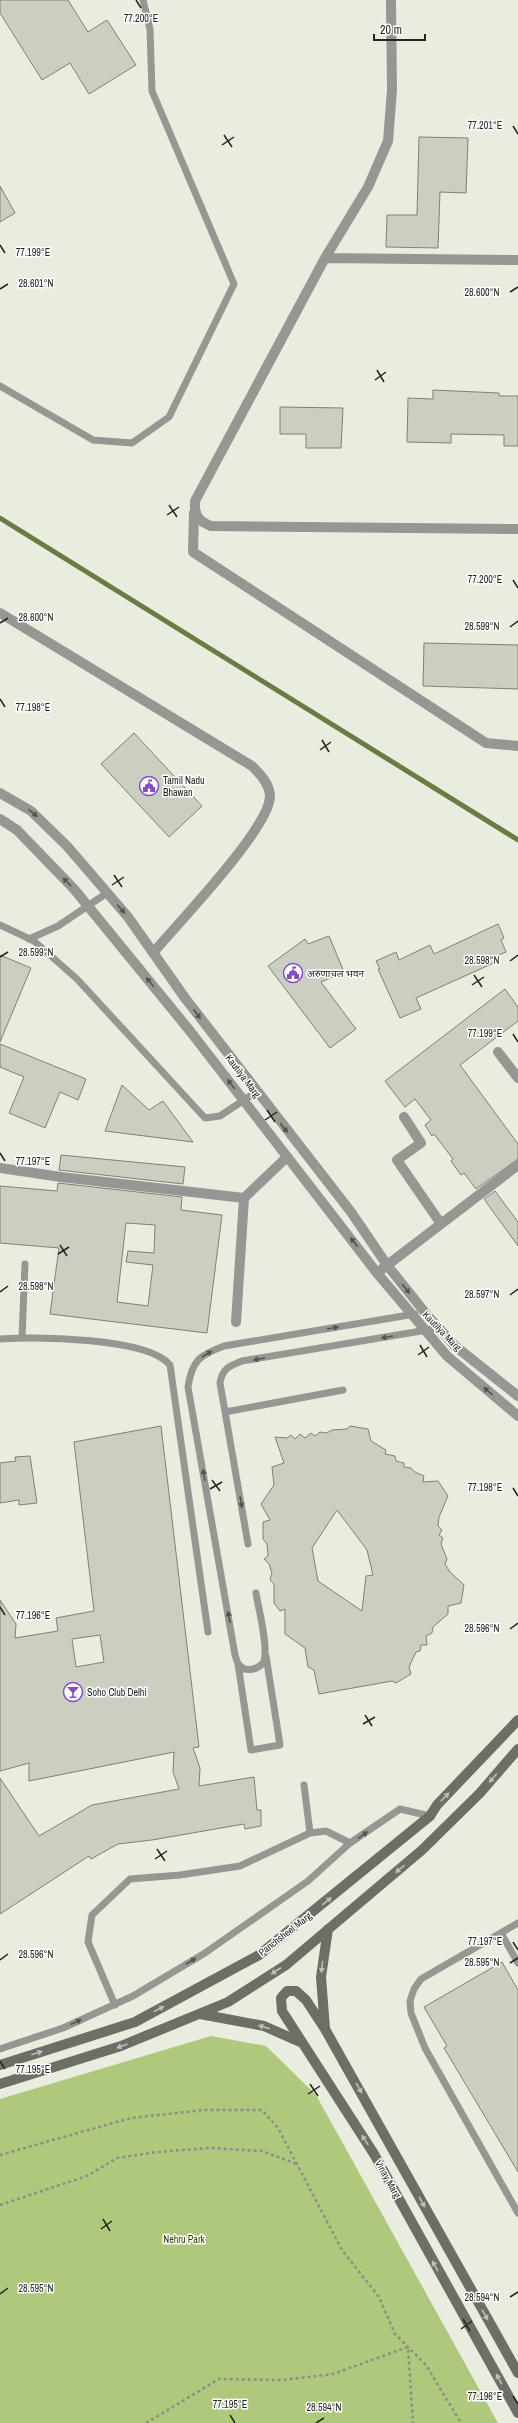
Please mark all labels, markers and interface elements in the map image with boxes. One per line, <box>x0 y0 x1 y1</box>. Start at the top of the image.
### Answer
text: 77.200°E <box>124 12 158 25</box>
scale bar <box>374 16 425 42</box>
text: 20 m <box>380 22 402 38</box>
text: 77.201°E <box>468 119 502 132</box>
text: 77.199°E <box>16 246 50 259</box>
text: 28.601°N <box>19 277 54 290</box>
text: 28.600°N <box>465 286 500 299</box>
text: 77.200°E <box>468 573 502 586</box>
text: 28.600°N <box>19 611 54 624</box>
text: 28.599°N <box>465 620 500 633</box>
text: 77.198°E <box>16 701 50 714</box>
place label: Tamil Nadu Bhawan <box>163 774 205 799</box>
public building icon: Tamil Nadu Bhawan <box>138 775 160 797</box>
one-way arrow <box>28 809 38 818</box>
one-way arrow <box>63 877 72 887</box>
one-way arrow <box>116 903 125 914</box>
text: 28.599°N <box>19 946 54 959</box>
text: 28.598°N <box>465 954 500 967</box>
public building icon: अरुणाचल भवन <box>282 962 304 984</box>
place label: अरुणाचल भवन <box>307 967 364 980</box>
one-way arrow <box>146 977 155 988</box>
one-way arrow <box>192 1009 201 1020</box>
text: 77.199°E <box>468 1027 502 1040</box>
street label: Kautilya Marg <box>223 1052 264 1100</box>
one-way arrow <box>227 1079 235 1090</box>
one-way arrow <box>280 1123 289 1134</box>
text: 77.197°E <box>16 1155 50 1168</box>
one-way arrow <box>349 1237 358 1248</box>
text: 28.598°N <box>19 1280 54 1293</box>
one-way arrow <box>402 1283 410 1294</box>
text: 28.597°N <box>465 1288 500 1301</box>
street label: Kautilya Marg <box>420 1308 465 1354</box>
one-way arrow <box>327 1324 340 1330</box>
one-way arrow <box>381 1334 393 1340</box>
one-way arrow <box>201 1350 213 1357</box>
one-way arrow <box>253 1356 265 1362</box>
one-way arrow <box>483 1386 494 1395</box>
one-way arrow <box>201 1469 207 1481</box>
text: 77.198°E <box>468 1481 502 1494</box>
one-way arrow <box>238 1496 244 1508</box>
text: 77.196°E <box>16 1609 50 1622</box>
one-way arrow <box>226 1611 232 1623</box>
text: 28.596°N <box>465 1622 500 1635</box>
bar icon: Soho Club Delhi <box>62 1681 84 1703</box>
place label: Soho Club Delhi <box>87 1686 147 1699</box>
one-way arrow <box>488 1773 497 1783</box>
one-way arrow <box>440 1792 450 1802</box>
one-way arrow <box>358 1831 368 1839</box>
one-way arrow <box>394 1864 405 1873</box>
one-way arrow <box>321 1897 332 1906</box>
street label: Panchsheel Marg <box>256 1909 314 1959</box>
text: 77.197°E <box>468 1935 502 1948</box>
text: 28.596°N <box>19 1948 54 1961</box>
text: 28.595°N <box>465 1956 500 1969</box>
one-way arrow <box>185 1958 197 1965</box>
one-way arrow <box>319 1961 325 1973</box>
one-way arrow <box>271 1967 281 1975</box>
one-way arrow <box>153 2006 165 2012</box>
one-way arrow <box>71 2019 82 2025</box>
one-way arrow <box>258 2024 270 2030</box>
one-way arrow <box>115 2043 127 2049</box>
one-way arrow <box>32 2050 44 2056</box>
text: 77.195°E <box>16 2063 50 2076</box>
one-way arrow <box>355 2082 362 2094</box>
one-way arrow <box>361 2135 369 2145</box>
street label: Vinay Marg <box>372 2158 404 2201</box>
one-way arrow <box>419 2196 425 2208</box>
park label: Nehru Park <box>163 2233 206 2246</box>
one-way arrow <box>432 2260 439 2271</box>
text: 28.595°N <box>19 2282 54 2295</box>
text: 28.594°N <box>465 2291 500 2304</box>
one-way arrow <box>482 2310 488 2321</box>
one-way arrow <box>496 2373 502 2385</box>
text: 77.196°E <box>468 2390 502 2403</box>
text: 77.195°E <box>213 2398 247 2411</box>
text: 28.594°N <box>307 2401 342 2414</box>

